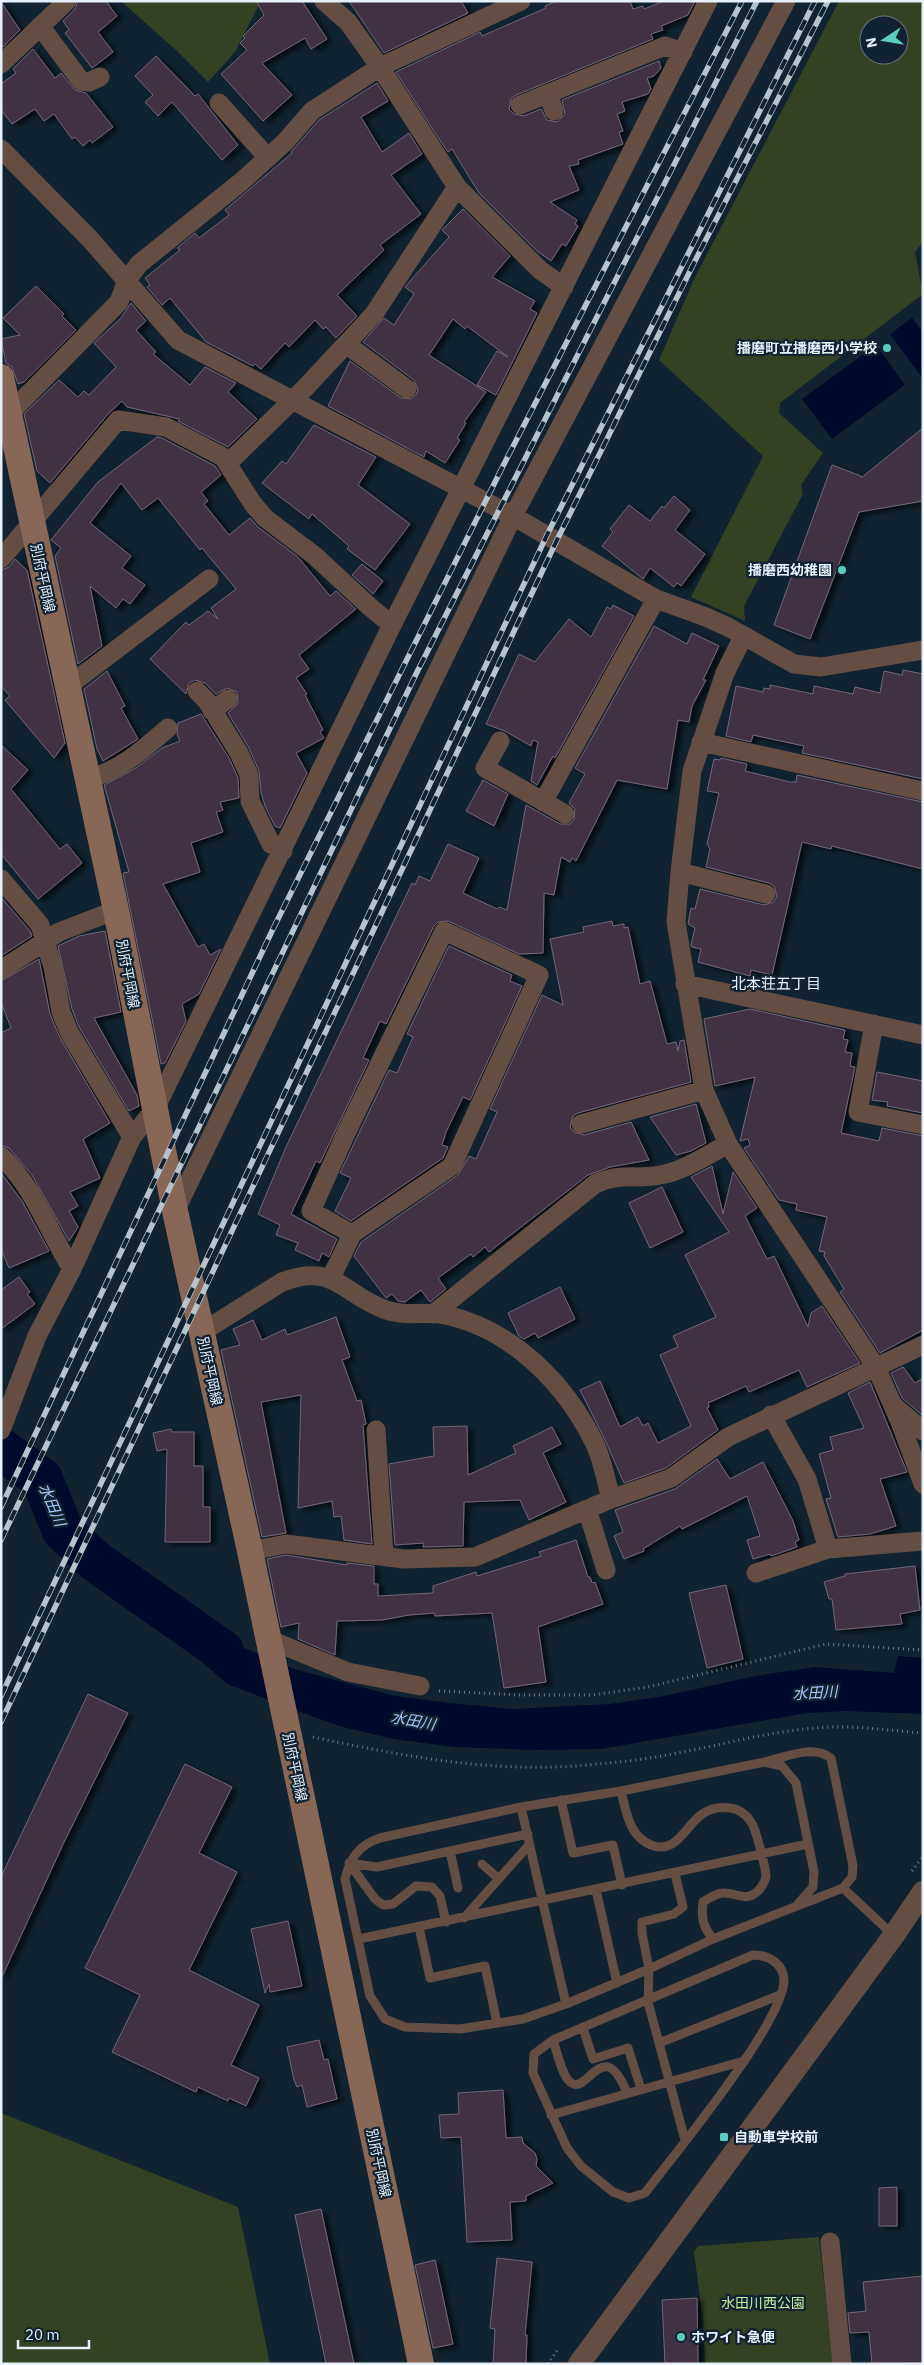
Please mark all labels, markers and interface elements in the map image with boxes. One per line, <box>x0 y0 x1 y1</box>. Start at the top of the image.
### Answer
north arrow <box>859 15 909 65</box>
text: N <box>861 36 881 50</box>
place label: 播磨町立播磨西小学校 <box>737 339 877 357</box>
marker: 播磨町立播磨西小学校 <box>881 342 893 354</box>
street label: 別府平岡線 <box>27 542 59 614</box>
place label: 播磨西幼稚園 <box>748 561 832 579</box>
marker: 播磨西幼稚園 <box>836 564 848 576</box>
street label: 別府平岡線 <box>112 938 144 1010</box>
district label: 北本荘五丁目 <box>731 974 821 993</box>
street label: 別府平岡線 <box>194 1335 226 1407</box>
water label: 水田川 <box>35 1480 71 1531</box>
water label: 水田川 <box>792 1682 840 1703</box>
water label: 水田川 <box>389 1707 439 1734</box>
street label: 別府平岡線 <box>279 1731 311 1803</box>
street label: 別府平岡線 <box>363 2127 395 2199</box>
place label: 自動車学校前 <box>734 2128 818 2146</box>
marker: 自動車学校前 <box>718 2131 730 2143</box>
park label: 水田川西公園 <box>721 2294 805 2312</box>
scale bar <box>18 2318 89 2350</box>
text: 20 m <box>25 2325 60 2344</box>
place label: ホワイト急便 <box>691 2328 775 2346</box>
marker: ホワイト急便 <box>675 2331 687 2343</box>

